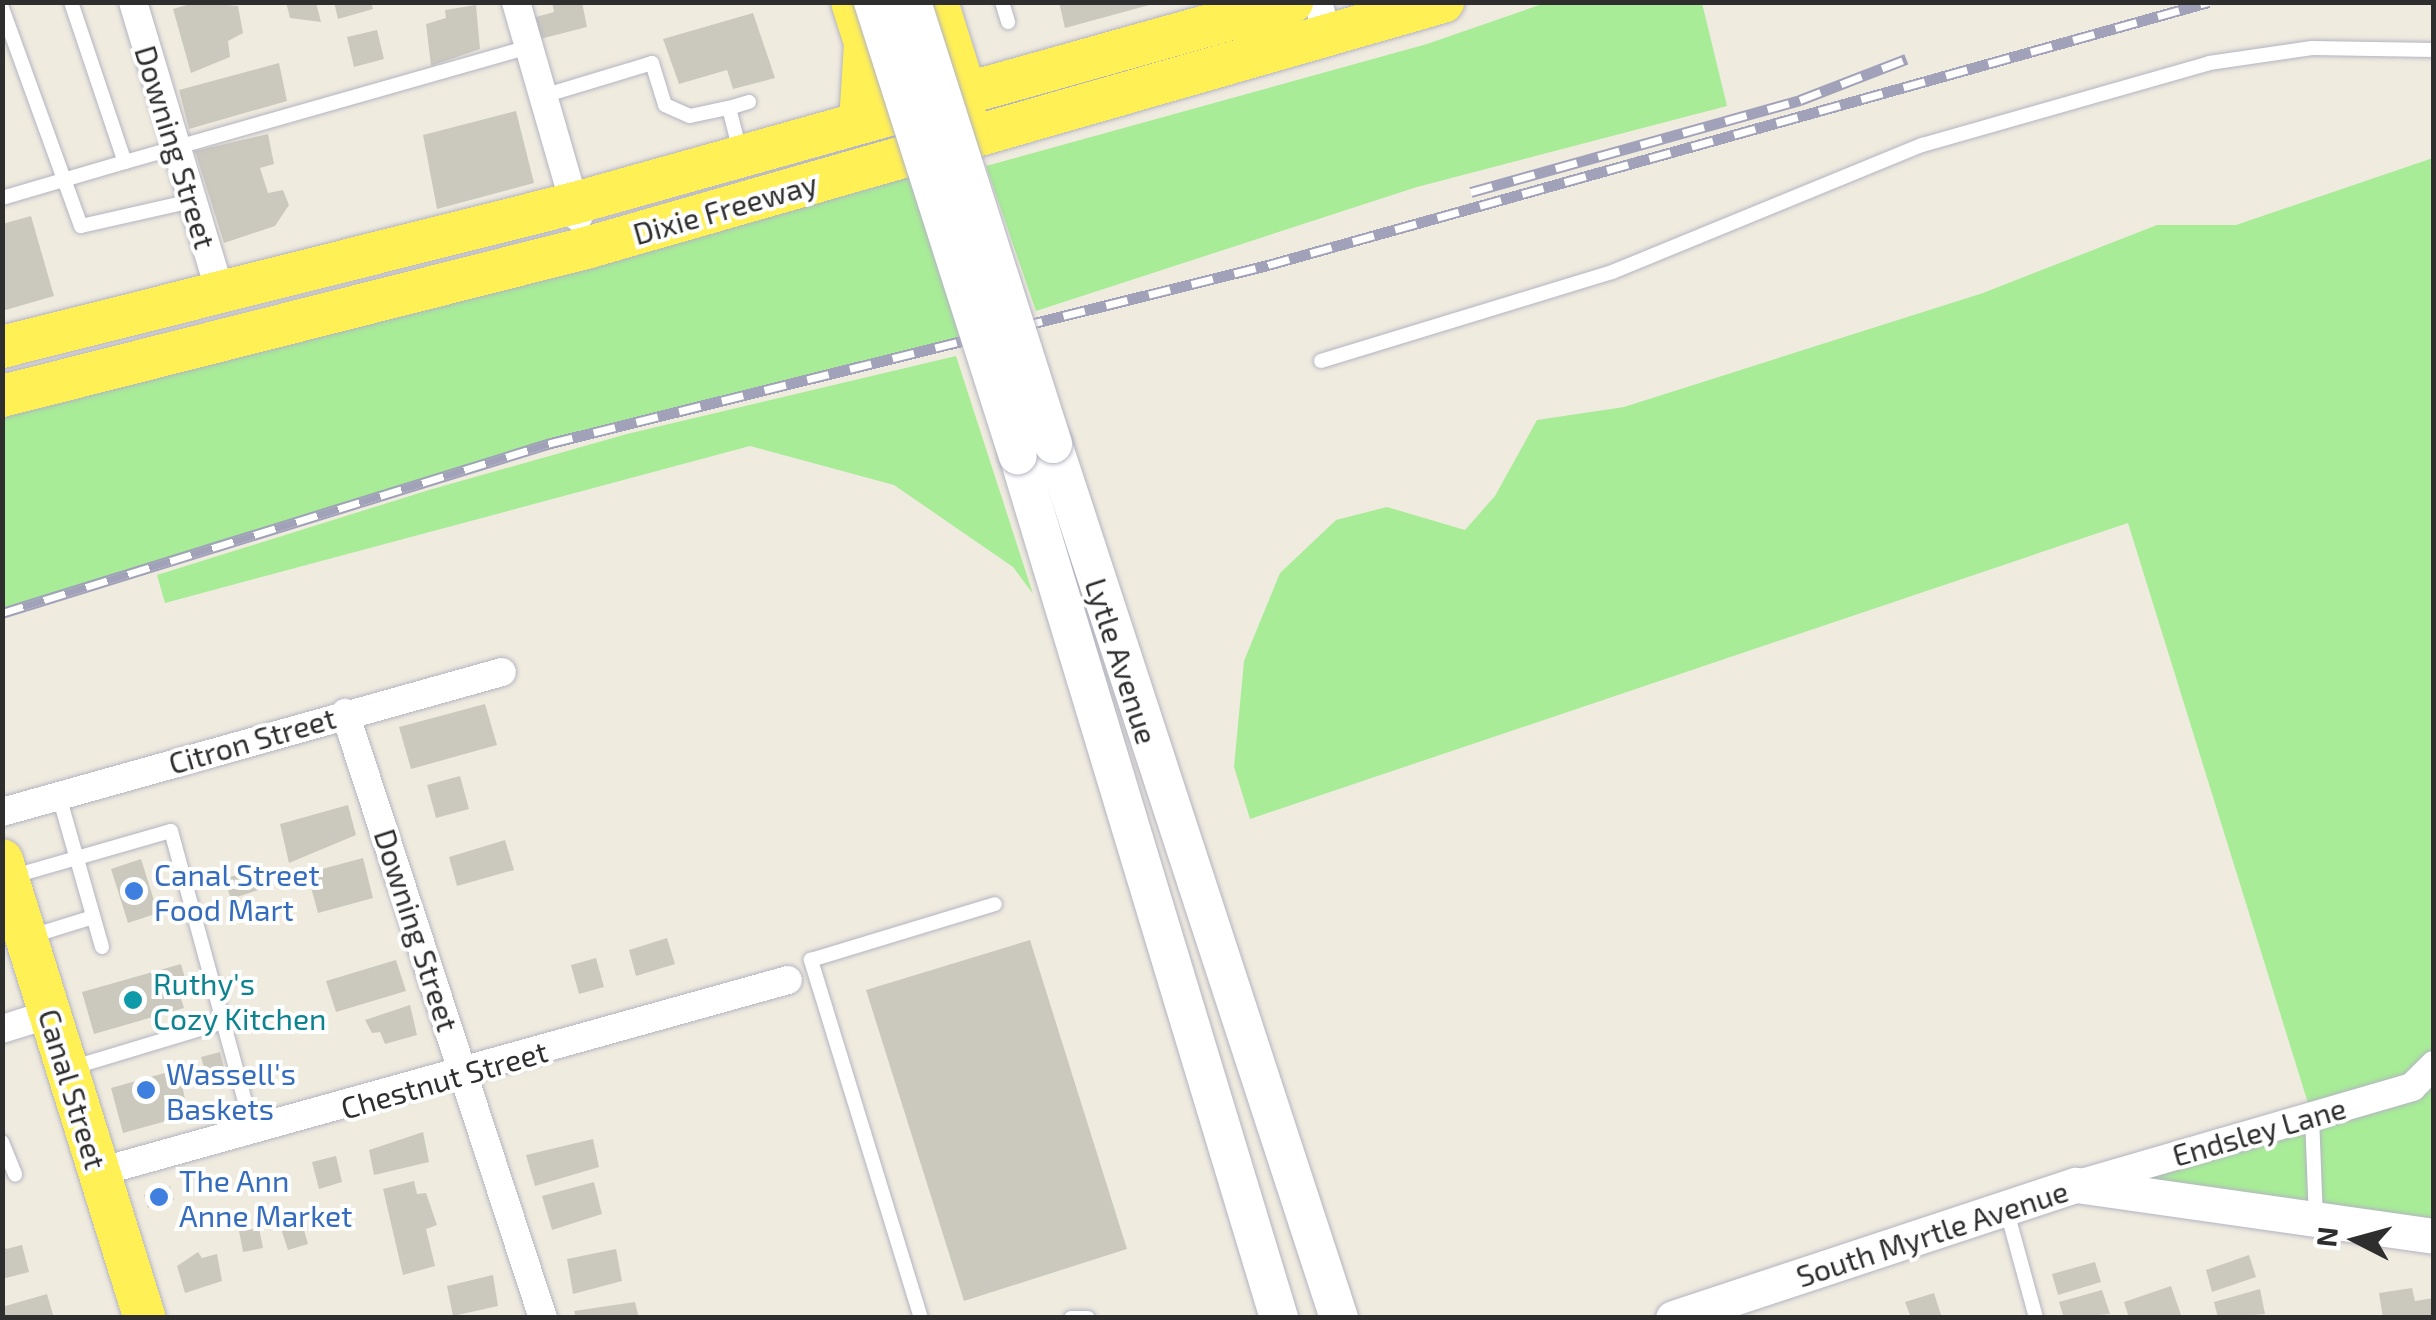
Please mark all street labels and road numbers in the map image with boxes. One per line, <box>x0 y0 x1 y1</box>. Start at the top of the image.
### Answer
street label: Downing Street <box>128 41 224 253</box>
street label: Dixie Freeway <box>629 165 821 251</box>
street label: Lytle Avenue <box>1078 573 1166 749</box>
street label: Citron Street <box>164 699 340 781</box>
street label: Downing Street <box>367 824 467 1036</box>
street label: Canal Street <box>31 1004 115 1174</box>
street label: Chestnut Street <box>337 1032 551 1126</box>
street label: Endsley Lane <box>2168 1089 2350 1173</box>
street label: South Myrtle Avenue <box>1791 1172 2073 1294</box>

